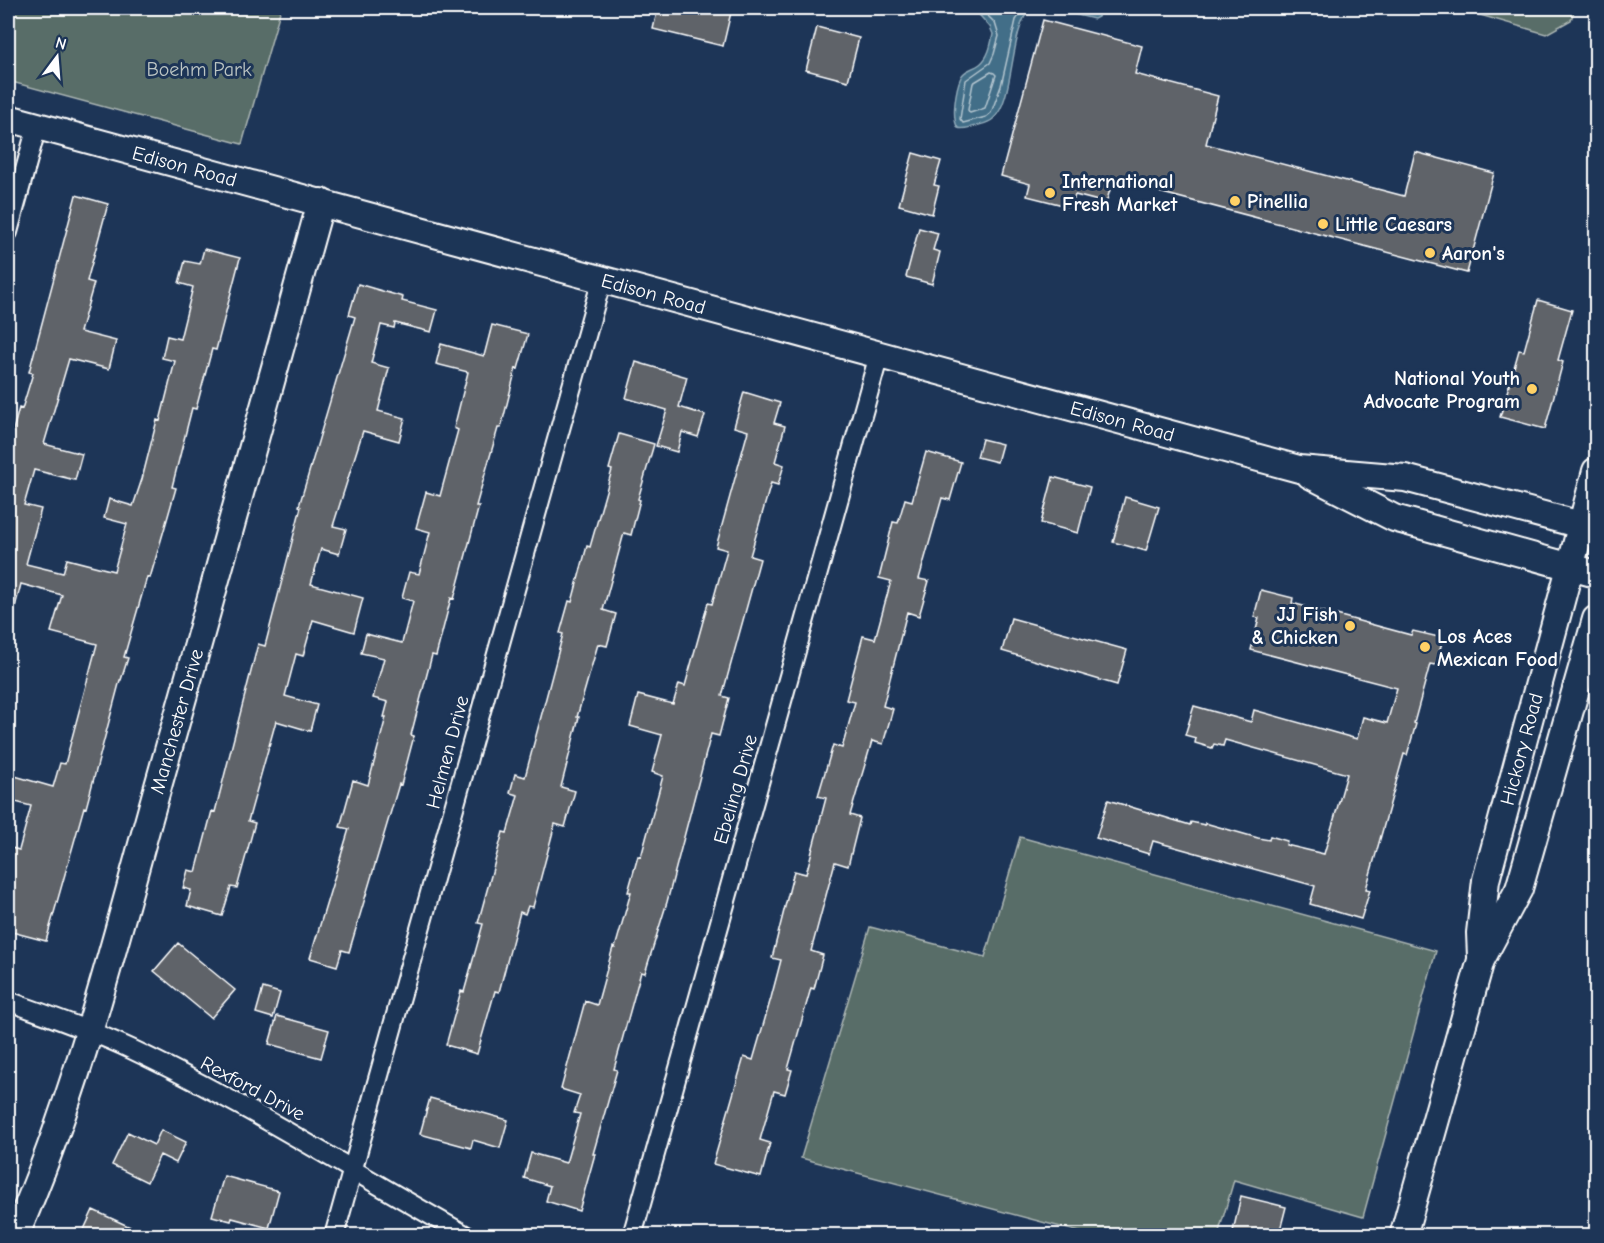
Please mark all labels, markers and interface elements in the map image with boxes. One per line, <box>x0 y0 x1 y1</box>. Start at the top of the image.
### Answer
north arrow <box>27 27 87 87</box>
text: N <box>53 33 68 54</box>
park label: Boehm Park <box>146 58 252 81</box>
street label: Edison Road <box>130 141 239 192</box>
place label: International Fresh Market <box>1062 170 1178 216</box>
marker: International Fresh Market <box>1043 186 1057 200</box>
place label: Pinellia <box>1247 190 1308 213</box>
marker: Pinellia <box>1228 194 1242 208</box>
place label: Little Caesars <box>1335 213 1452 236</box>
marker: Little Caesars <box>1316 217 1330 231</box>
place label: Aaron's <box>1442 242 1505 265</box>
marker: Aaron's <box>1423 246 1437 260</box>
street label: Edison Road <box>599 269 708 319</box>
place label: National Youth Advocate Program <box>1364 367 1520 413</box>
marker: National Youth Advocate Program <box>1525 382 1539 396</box>
street label: Edison Road <box>1068 396 1177 447</box>
place label: JJ Fish & Chicken <box>1251 603 1338 649</box>
marker: JJ Fish & Chicken <box>1343 619 1357 633</box>
place label: Los Aces Mexican Food <box>1437 625 1558 671</box>
marker: Los Aces Mexican Food <box>1418 640 1432 654</box>
street label: Manchester Drive <box>145 646 208 797</box>
street label: Hickory Road <box>1496 690 1548 808</box>
street label: Helmen Drive <box>421 693 474 811</box>
street label: Ebeling Drive <box>709 732 762 847</box>
street label: Rexford Drive <box>197 1051 309 1126</box>

